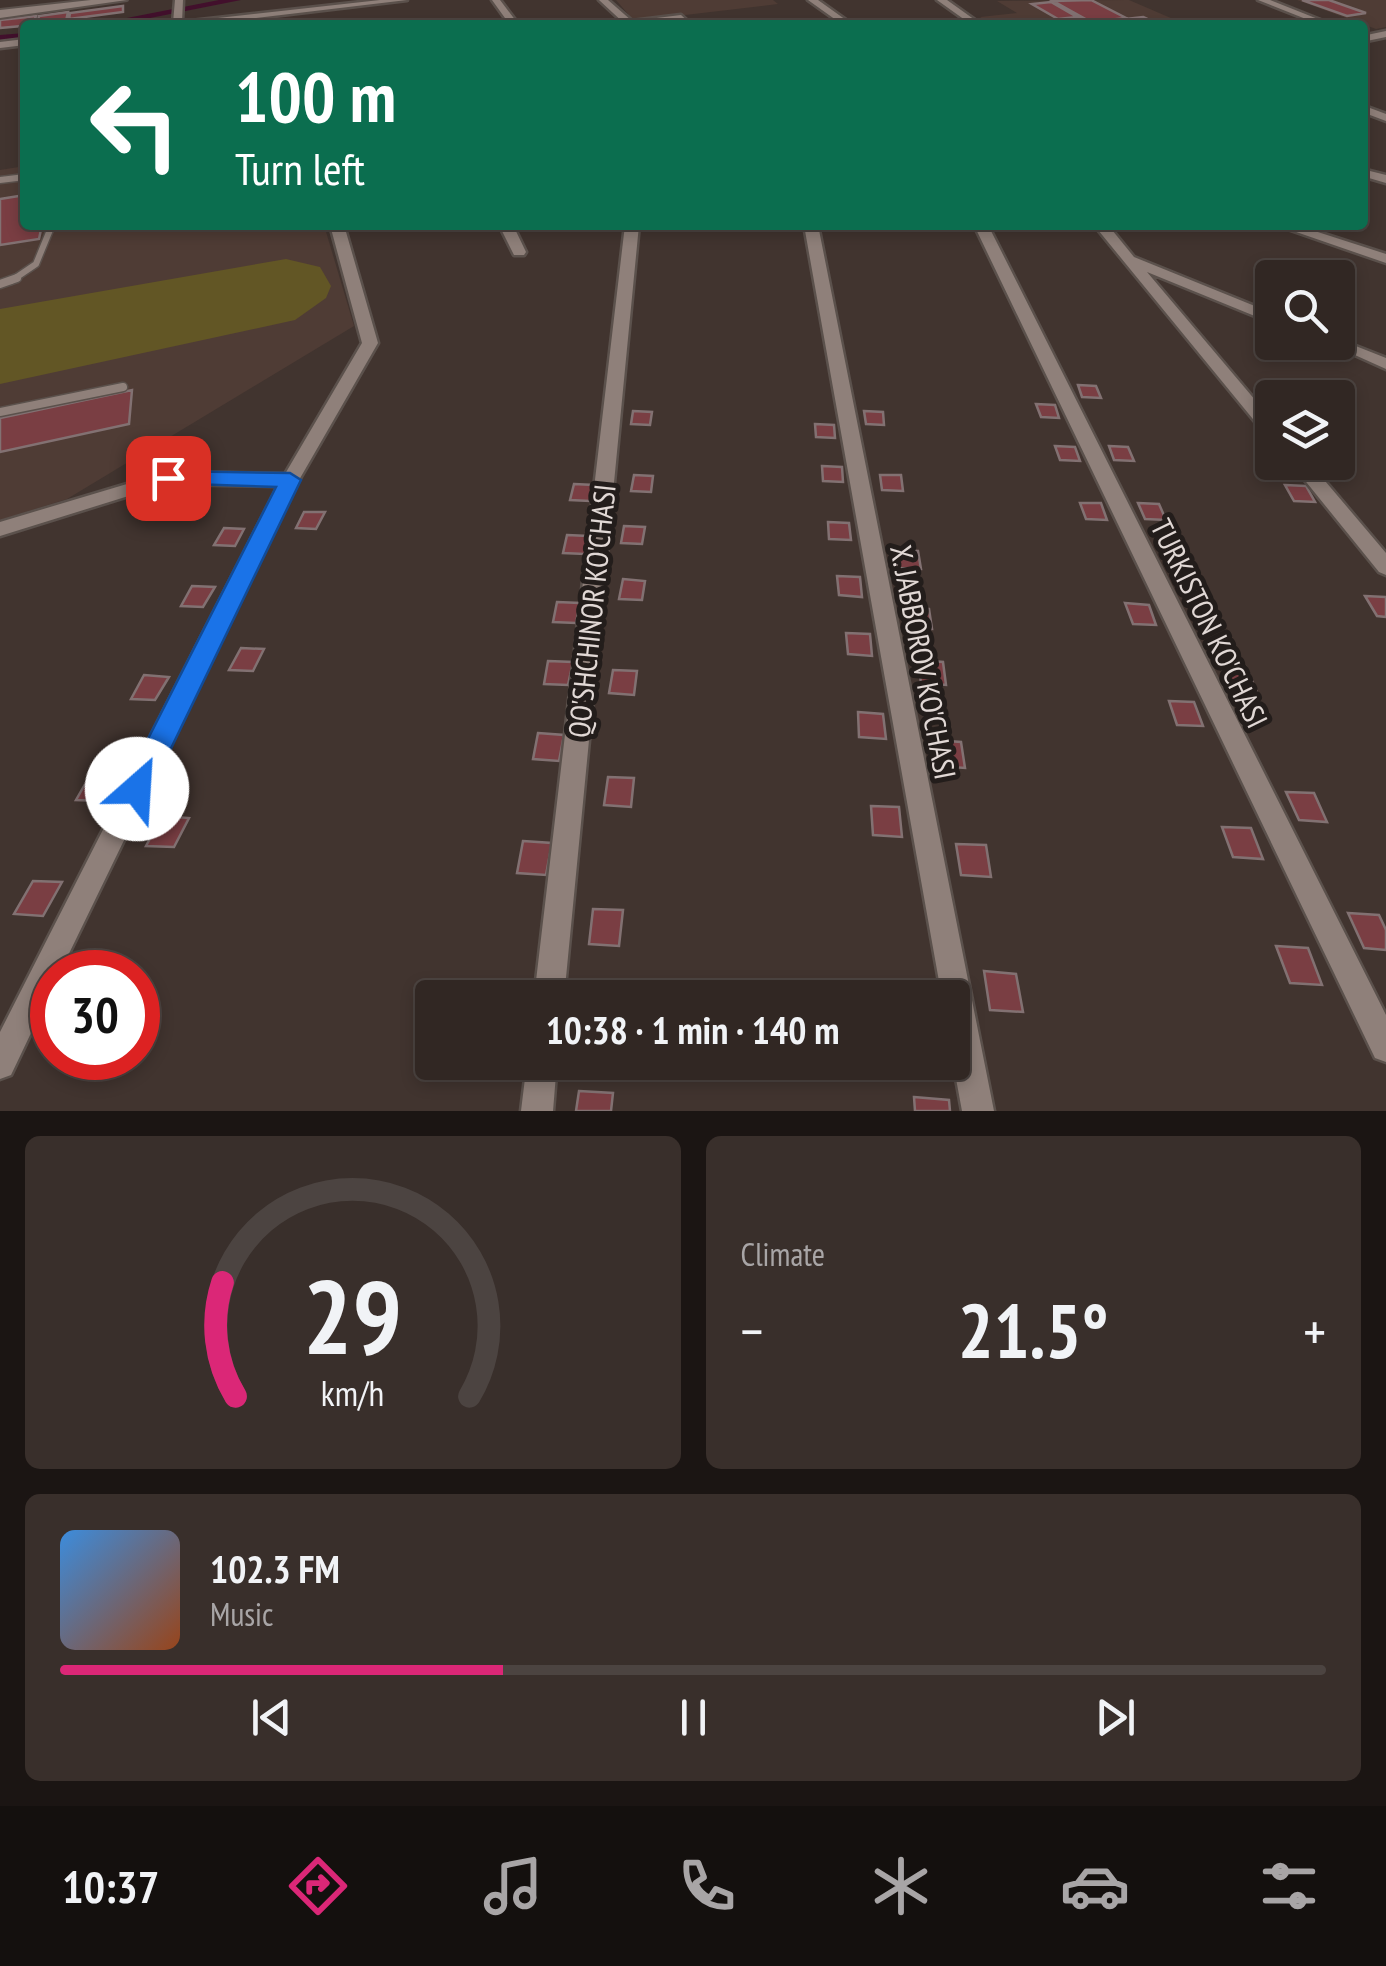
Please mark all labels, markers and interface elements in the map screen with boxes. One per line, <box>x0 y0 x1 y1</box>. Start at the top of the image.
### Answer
text: 100 m <box>235 51 396 141</box>
icon: left <box>70 60 200 190</box>
text: Turn left <box>235 139 365 197</box>
map controls <box>1255 260 1355 480</box>
button: search <box>1255 260 1355 360</box>
button: layers <box>1255 380 1355 480</box>
pin <box>126 436 211 521</box>
icon: arrive <box>141 451 196 506</box>
street label: QO'SHCHINOR KO'CHASI <box>558 482 624 740</box>
street label: TURKISTON KO'CHASI <box>1143 512 1277 734</box>
street label: X. JABBOROV KO'CHASI <box>882 542 966 782</box>
position arrow <box>85 737 189 841</box>
speed limit sign: 30 <box>30 950 160 1080</box>
text: 10:38 · 1 min · 140 m <box>546 1005 839 1054</box>
text: Climate <box>741 1233 825 1275</box>
text: 29 <box>303 1248 402 1383</box>
text: 21.5° <box>958 1282 1109 1379</box>
text: − <box>741 1295 763 1366</box>
text: + <box>1303 1295 1326 1366</box>
text: km/h <box>321 1370 384 1416</box>
text: 102.3 FM <box>210 1544 340 1593</box>
text: Music <box>210 1593 273 1635</box>
icon: previous <box>244 1690 299 1745</box>
icon: pause <box>666 1690 721 1745</box>
icon: next <box>1088 1690 1143 1745</box>
icon: directions <box>283 1851 353 1921</box>
icon: music <box>478 1851 548 1921</box>
icon: phone <box>672 1851 742 1921</box>
icon: climate <box>866 1851 936 1921</box>
icon: car <box>1060 1851 1130 1921</box>
icon: filters <box>1254 1851 1324 1921</box>
text: 10:37 <box>62 1857 159 1915</box>

